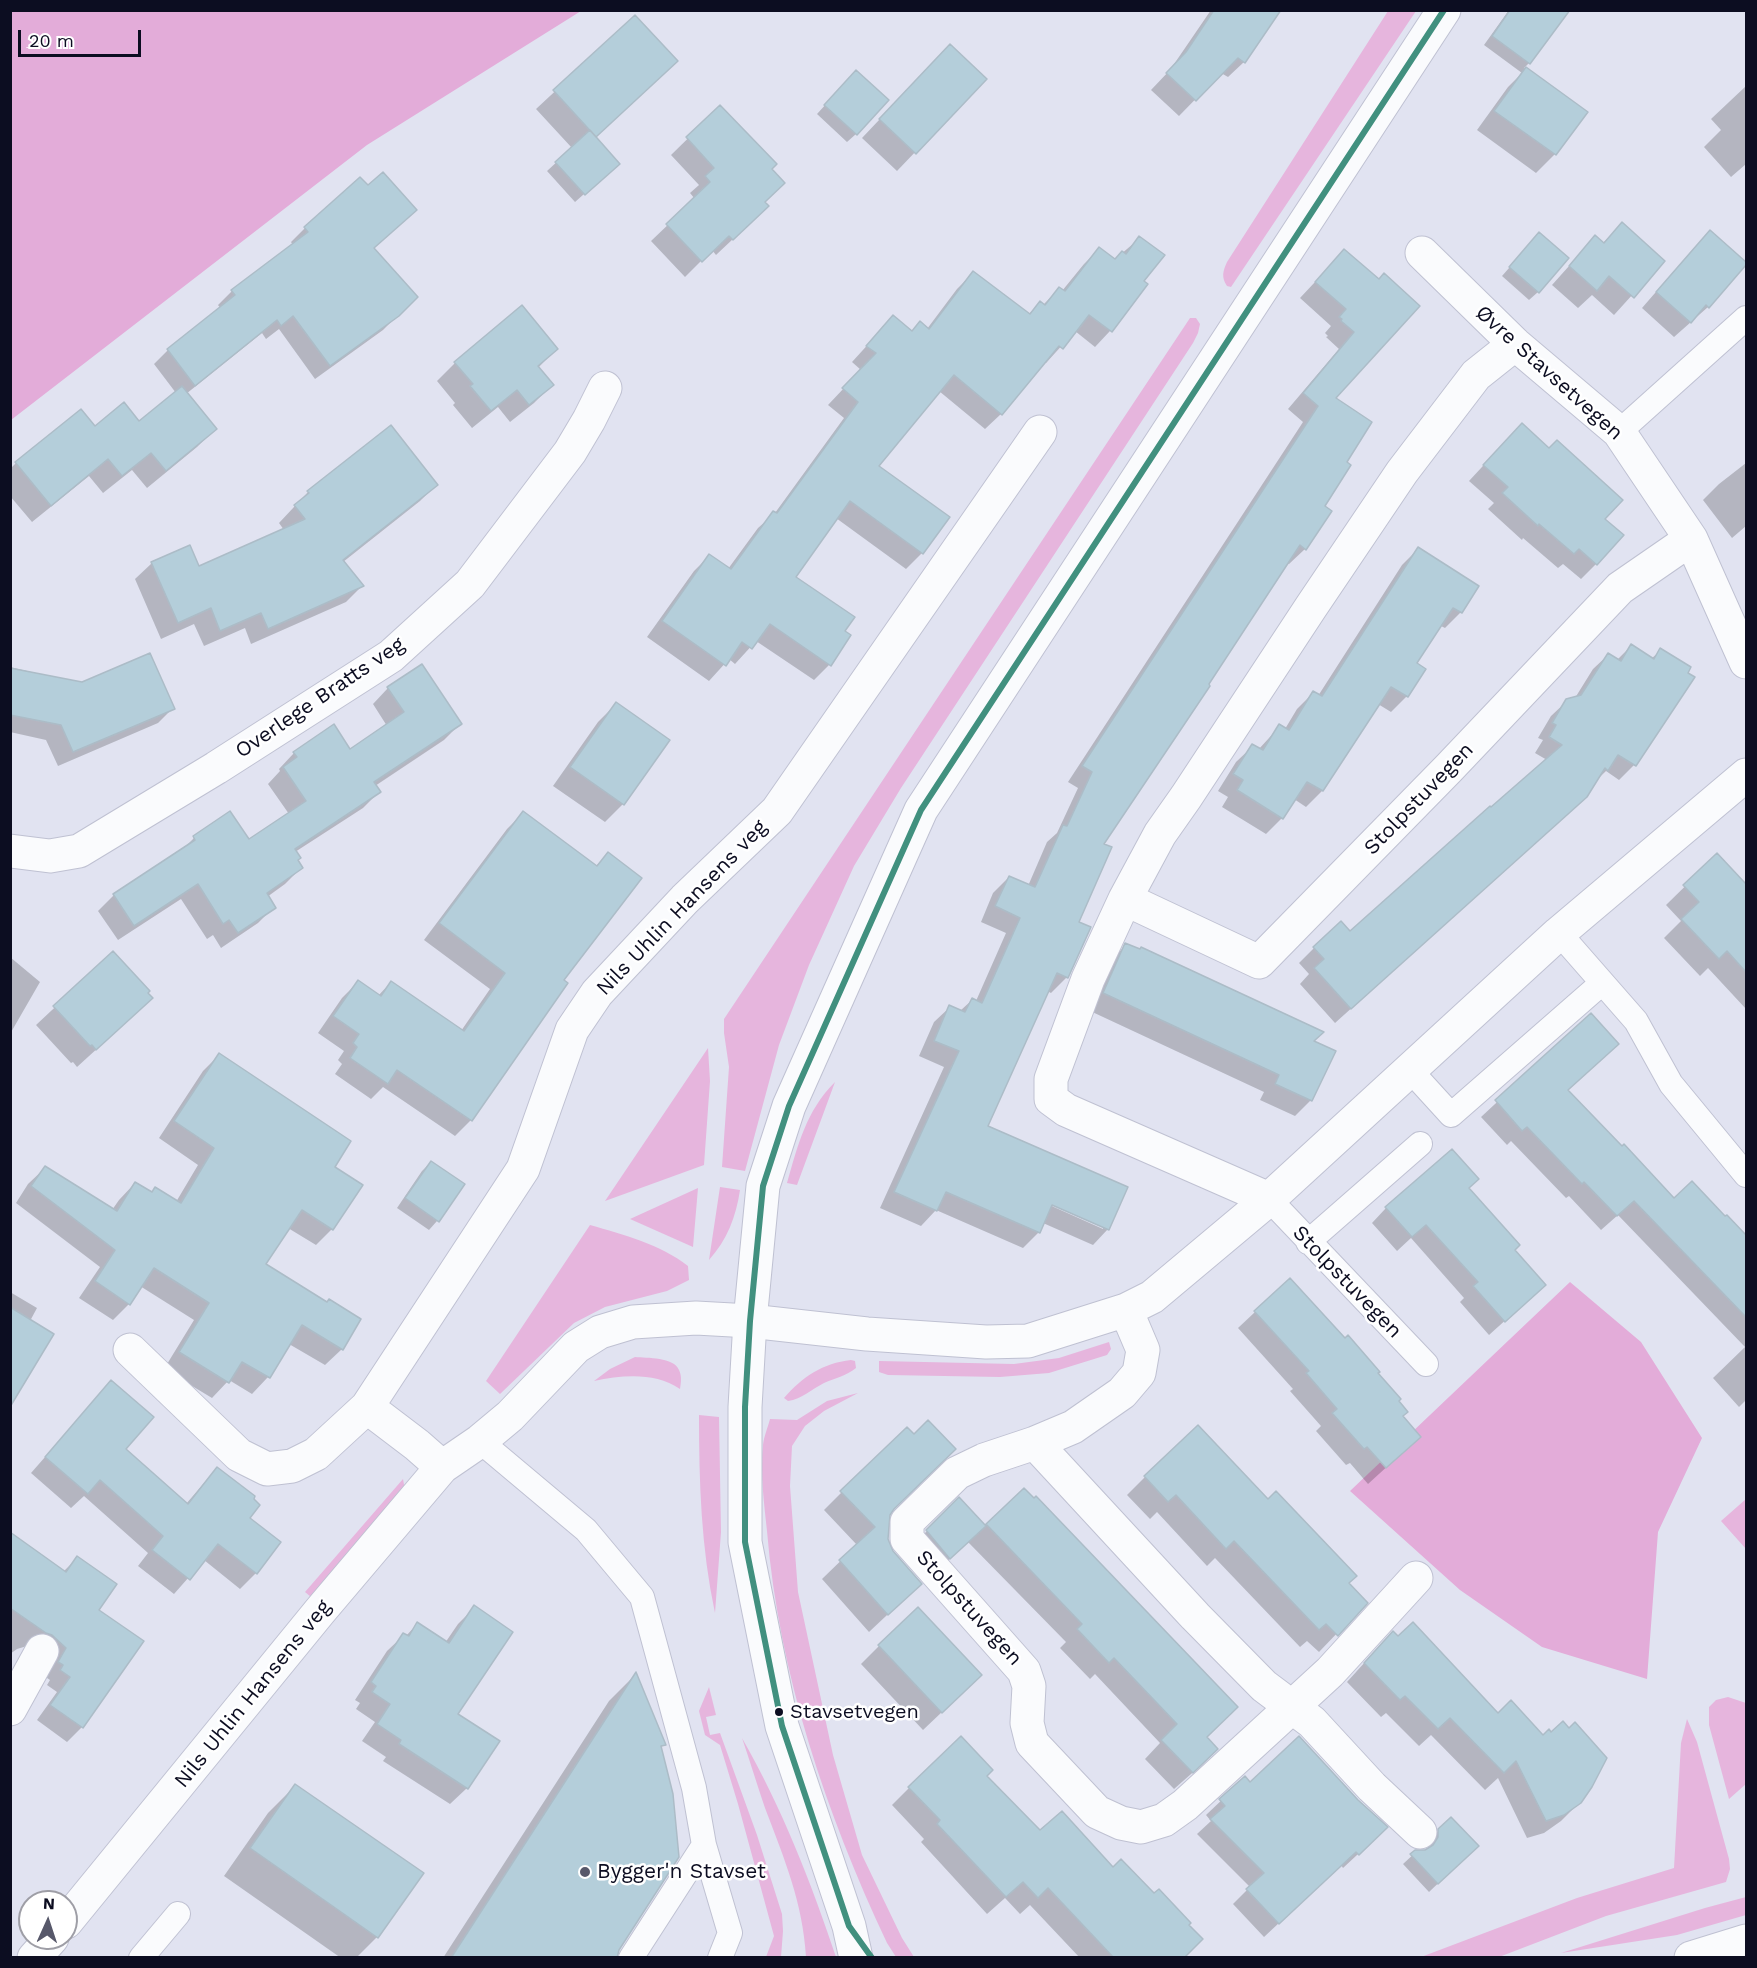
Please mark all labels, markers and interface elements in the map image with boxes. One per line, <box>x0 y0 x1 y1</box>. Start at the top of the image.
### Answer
scale bar <box>21 18 144 56</box>
text: 20 m <box>29 30 74 51</box>
street label: Øvre Stavsetvegen <box>1470 300 1628 446</box>
street label: Overlege Bratts veg <box>231 632 409 764</box>
street label: Stolpstuvegen <box>1359 738 1479 860</box>
street label: Nils Uhlin Hansens veg <box>592 815 772 1001</box>
street label: Stolpstuvegen <box>1287 1221 1407 1343</box>
street label: Stolpstuvegen <box>911 1545 1027 1671</box>
street label: Nils Uhlin Hansens veg <box>169 1595 337 1793</box>
place label: Stavsetvegen <box>790 1700 919 1724</box>
marker: Stavsetvegen <box>773 1706 785 1718</box>
place label: Bygger'n Stavset <box>597 1859 766 1885</box>
marker: Bygger'n Stavset <box>578 1865 592 1879</box>
north arrow <box>18 1890 78 1950</box>
text: N <box>42 1894 55 1913</box>

